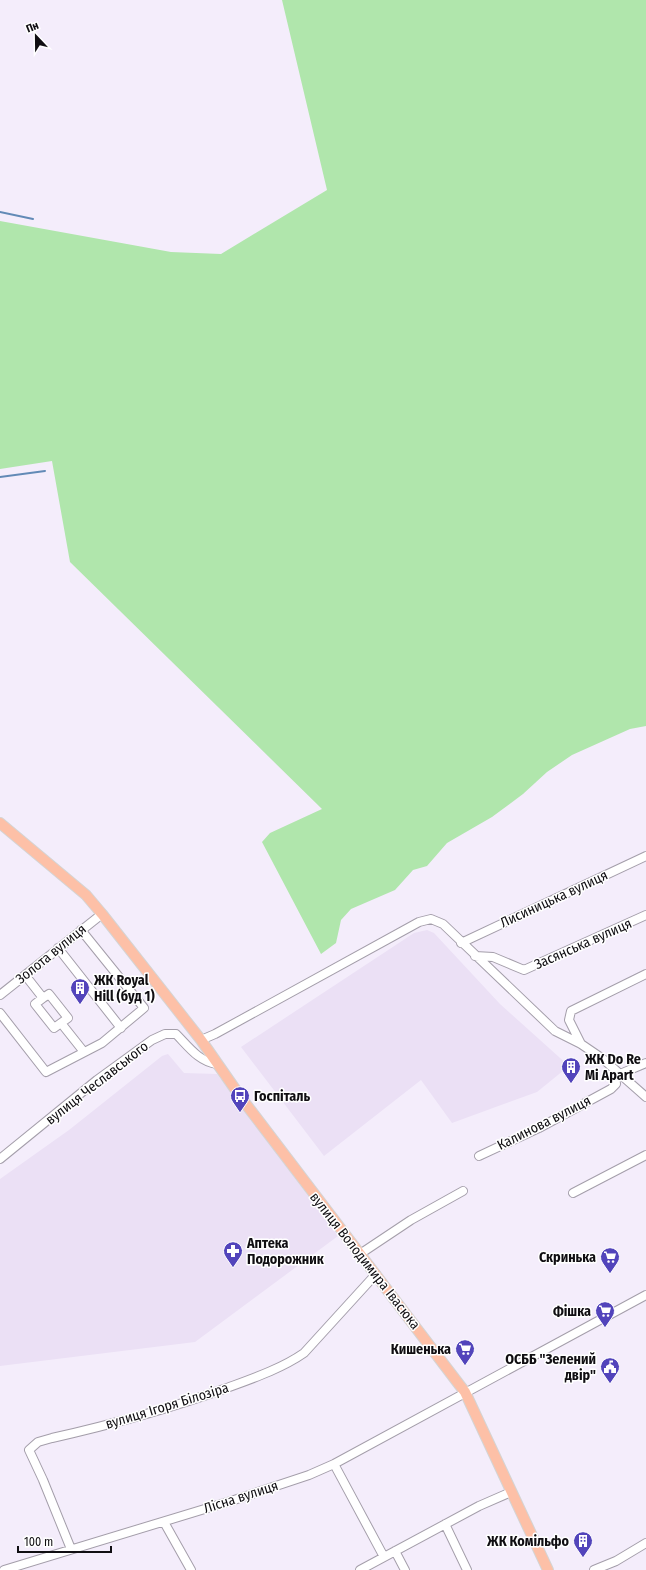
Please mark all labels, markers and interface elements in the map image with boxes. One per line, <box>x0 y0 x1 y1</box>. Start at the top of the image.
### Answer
north arrow <box>16 16 56 56</box>
text: Пн <box>24 19 41 36</box>
street label: Лисиницька вулиця <box>498 867 610 931</box>
street label: Засянська вулиця <box>532 915 634 973</box>
street label: Золота вулиця <box>12 921 90 987</box>
place label: ЖК Royal Hill (буд 1) <box>93 972 155 1005</box>
building icon: ЖК Royal Hill (буд 1) <box>69 977 91 1005</box>
street label: вулиця Чеславського <box>42 1038 152 1128</box>
place label: ЖК Do Re Mi Apart <box>584 1051 641 1084</box>
building icon: ЖК Do Re Mi Apart <box>560 1056 582 1084</box>
bus stop icon: Госпіталь <box>229 1085 251 1113</box>
place label: Госпіталь <box>254 1088 310 1105</box>
street label: Калинова вулиця <box>494 1092 594 1154</box>
street label: вулиця Володимира Івасюка <box>306 1189 424 1333</box>
place label: Аптека Подорожник <box>246 1235 325 1268</box>
pharmacy icon: Аптека Подорожник <box>222 1240 244 1268</box>
supermarket icon: Скринька <box>599 1246 621 1274</box>
place label: Скринька <box>539 1249 596 1266</box>
supermarket icon: Фішка <box>594 1300 616 1328</box>
place label: Фішка <box>553 1303 591 1320</box>
supermarket icon: Кишенька <box>454 1338 476 1366</box>
place label: Кишенька <box>391 1341 451 1358</box>
place label: ОСББ "Зелений двір" <box>505 1351 596 1384</box>
public building icon: ОСББ "Зелений двір" <box>599 1356 621 1384</box>
street label: вулиця Ігоря Білозіра <box>103 1379 231 1433</box>
street label: Лісна вулиця <box>202 1477 280 1517</box>
scale bar <box>18 1528 111 1554</box>
building icon: ЖК Комільфо <box>572 1530 594 1558</box>
place label: ЖК Комільфо <box>486 1533 570 1550</box>
text: 100 m <box>24 1535 53 1549</box>

